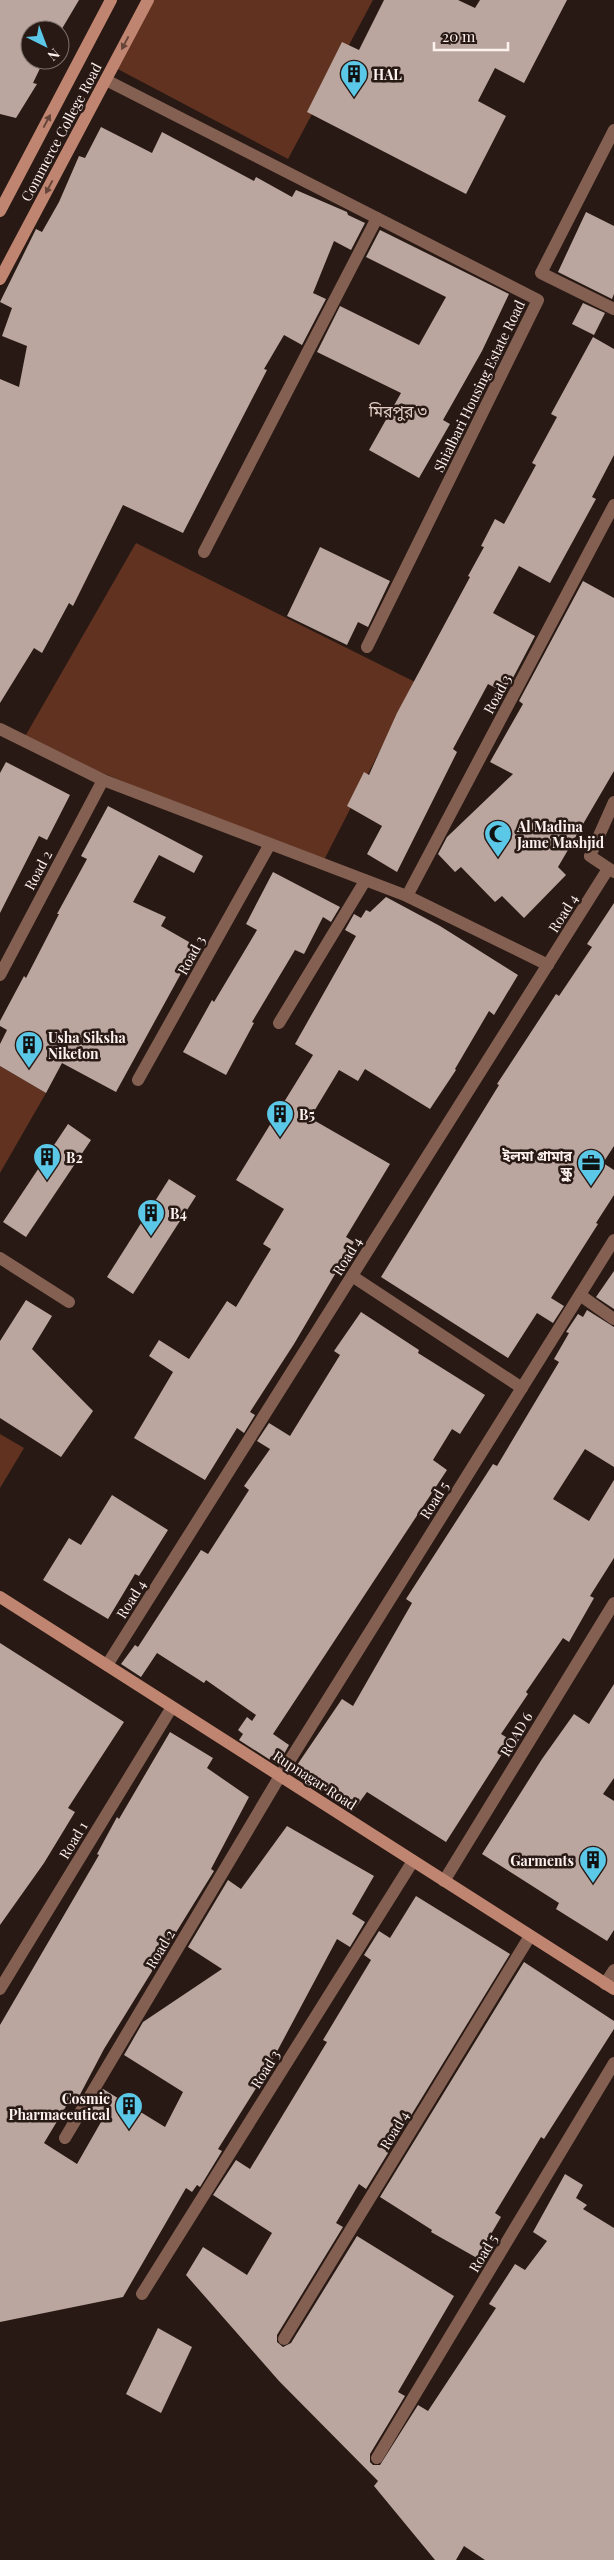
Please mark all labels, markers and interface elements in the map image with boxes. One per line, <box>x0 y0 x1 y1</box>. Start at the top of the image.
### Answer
north arrow <box>20 20 70 70</box>
scale bar <box>434 20 508 52</box>
text: 20 m <box>442 26 476 46</box>
one-way arrow <box>121 36 129 50</box>
text: N <box>44 45 64 65</box>
street label: Commerce College Road <box>16 59 106 205</box>
building icon: HAL <box>339 59 369 98</box>
place label: HAL <box>373 65 402 84</box>
one-way arrow <box>43 114 51 128</box>
one-way arrow <box>45 179 53 194</box>
street label: Shialbari Housing Estate Road <box>429 297 529 475</box>
district label: মিরপুর ৩ <box>368 400 428 421</box>
street label: Road 3 <box>479 671 515 717</box>
place label: Al Madina Jame Mashjid <box>516 817 605 852</box>
mosque icon: Al Madina Jame Mashjid <box>483 819 513 858</box>
street label: Road 2 <box>20 847 56 893</box>
street label: Road 4 <box>544 890 582 936</box>
street label: Road 3 <box>173 932 209 978</box>
place label: Usha Siksha Niketon <box>48 1028 126 1063</box>
building icon: Usha Siksha Niketon <box>14 1030 44 1069</box>
building icon: B5 <box>265 1099 295 1138</box>
place label: B5 <box>299 1105 315 1124</box>
building icon: B2 <box>32 1142 62 1181</box>
place label: ইলমা গ্রামার স্কুল <box>502 1146 573 1181</box>
place label: B2 <box>66 1148 83 1167</box>
office icon: ইলমা গ্রামার স্কুল <box>576 1148 606 1187</box>
building icon: B4 <box>136 1198 166 1237</box>
place label: B4 <box>170 1204 187 1223</box>
street label: Road 4 <box>328 1233 366 1279</box>
street label: Road 5 <box>415 1477 453 1522</box>
street label: Road 4 <box>112 1576 150 1622</box>
street label: ROAD 6 <box>495 1708 537 1760</box>
street label: Rupnagar Road <box>269 1746 361 1814</box>
street label: Road 1 <box>54 1818 92 1862</box>
building icon: Garments <box>578 1845 608 1884</box>
place label: Garments <box>510 1851 574 1870</box>
street label: Road 2 <box>141 1926 179 1972</box>
street label: Road 3 <box>246 2046 284 2092</box>
place label: Cosmic Pharmaceutical <box>9 2089 111 2124</box>
building icon: Cosmic Pharmaceutical <box>114 2091 144 2130</box>
street label: Road 4 <box>375 2107 413 2153</box>
street label: Road 5 <box>464 2230 502 2276</box>

